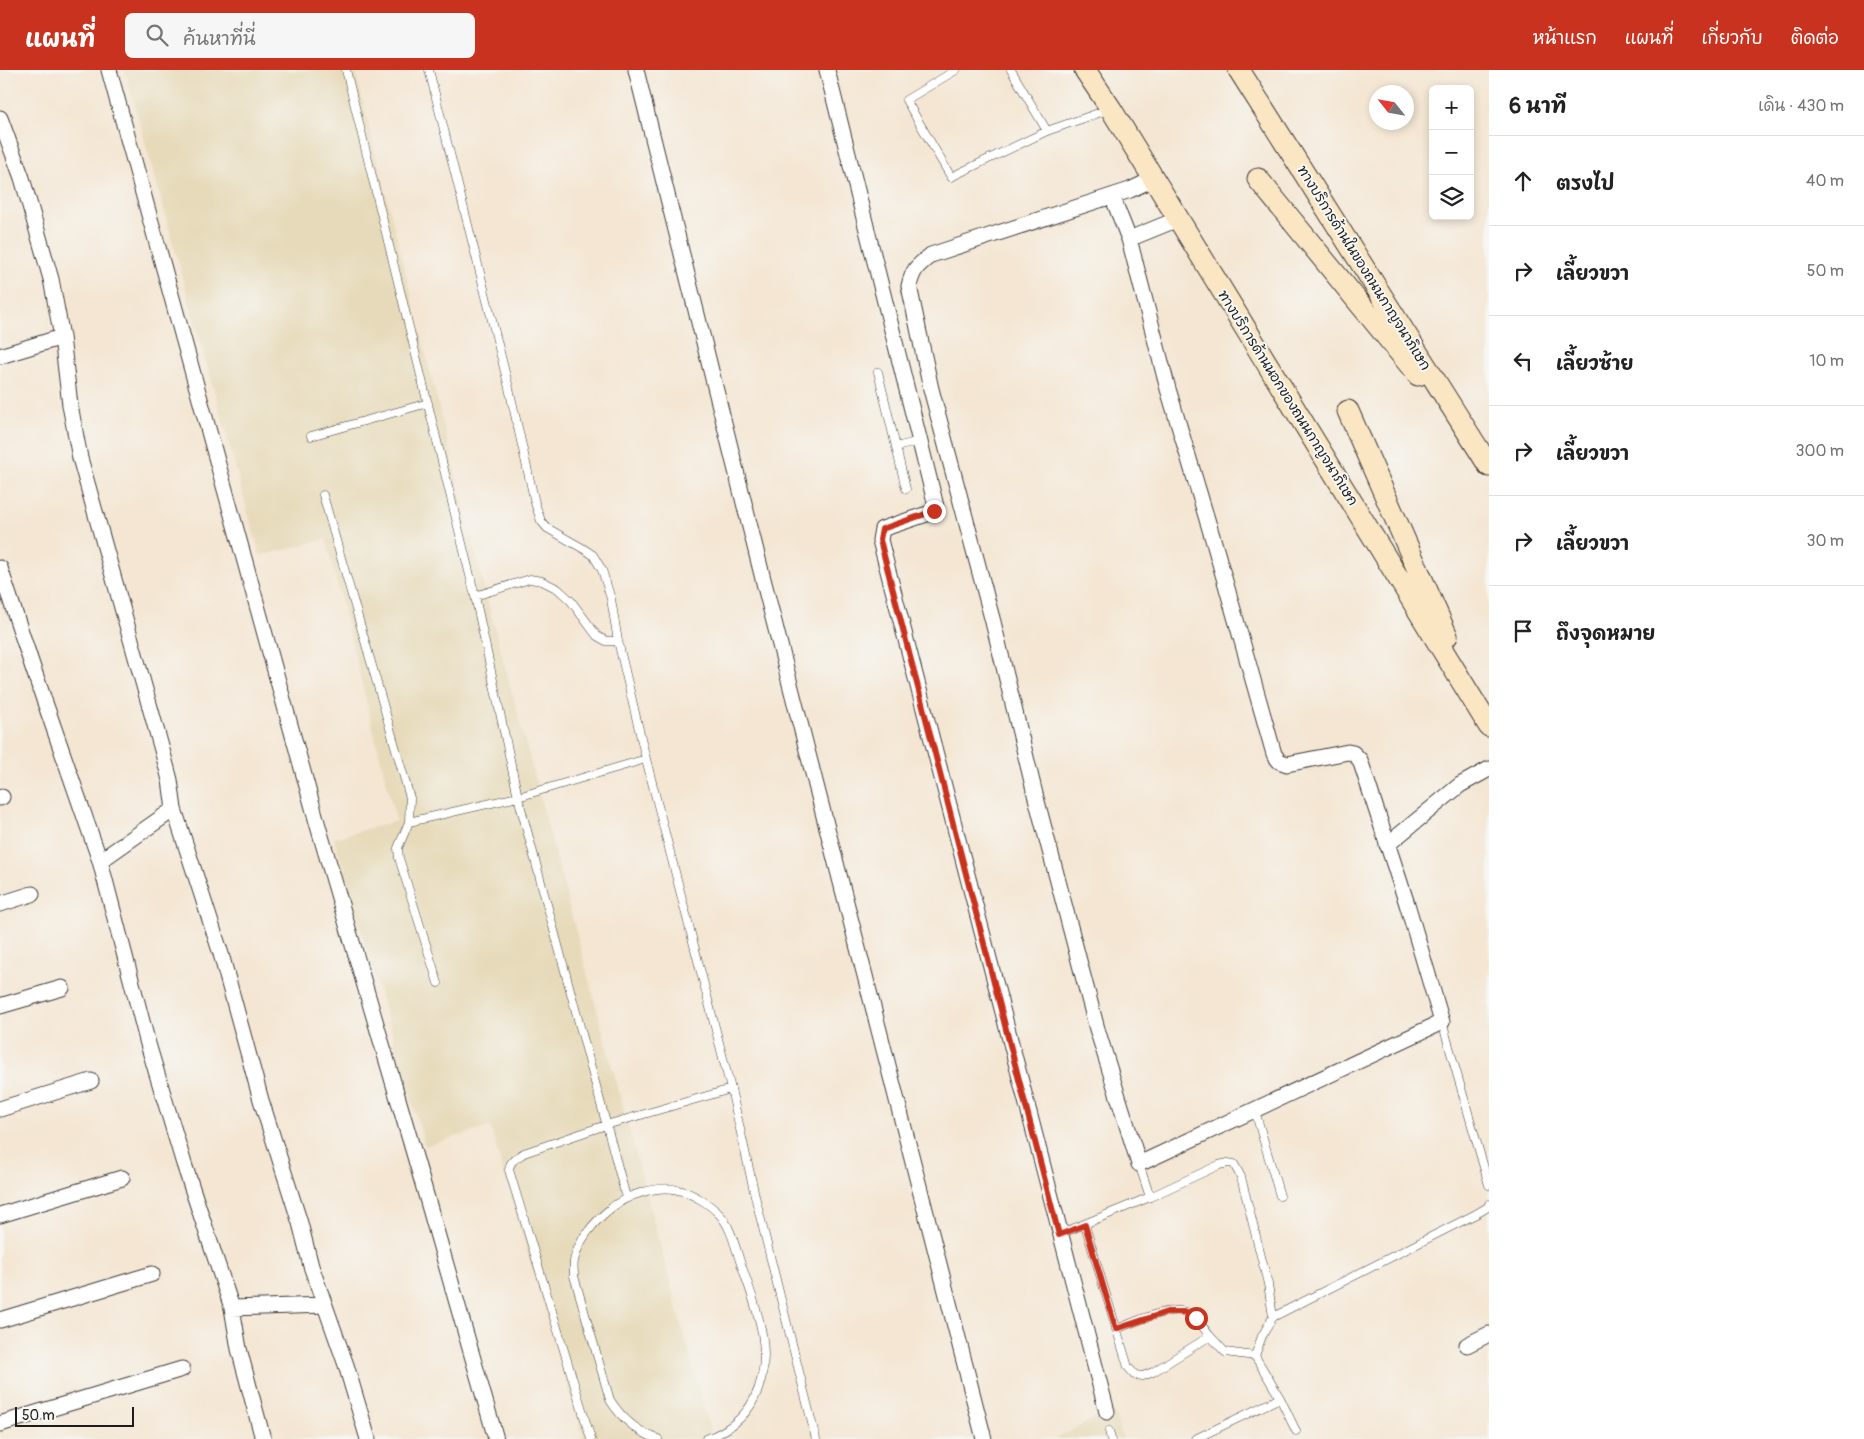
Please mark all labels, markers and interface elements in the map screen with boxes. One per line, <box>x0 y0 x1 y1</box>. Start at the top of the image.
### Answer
search box <box>125 13 475 58</box>
icon: search <box>143 21 171 49</box>
text: แผนที่ <box>25 25 95 54</box>
text: ค้นหาที่นี่ <box>183 27 256 51</box>
text: หน้าแรก <box>1533 27 1597 50</box>
text: แผนที่ <box>1625 27 1673 50</box>
text: เกี่ยวกับ <box>1701 27 1763 50</box>
text: ติดต่อ <box>1791 27 1839 50</box>
north arrow <box>1369 85 1414 130</box>
map controls <box>1429 85 1474 220</box>
button: + <box>1429 85 1474 130</box>
text: 6 นาที <box>1509 93 1566 120</box>
text: เดิน · 430 m <box>1758 96 1844 116</box>
button: − <box>1429 130 1474 175</box>
street label: ทางบริการด้านในของถนนกาญจนาภิเษก <box>1294 162 1435 374</box>
icon: ahead <box>1509 167 1537 195</box>
text: 40 m <box>1806 171 1844 191</box>
text: ตรงไป <box>1556 172 1614 196</box>
button: layers <box>1429 175 1474 220</box>
icon: right <box>1509 257 1537 285</box>
text: 50 m <box>1807 261 1844 281</box>
text: เลี้ยวขวา <box>1556 262 1629 286</box>
street label: ทางบริการด้านนอกของถนนกาญจนาภิเษก <box>1214 287 1362 509</box>
icon: left <box>1509 347 1537 375</box>
text: 10 m <box>1809 351 1844 371</box>
text: เลี้ยวซ้าย <box>1556 352 1633 376</box>
icon: right <box>1509 437 1537 465</box>
text: 300 m <box>1796 441 1844 461</box>
text: เลี้ยวขวา <box>1556 442 1629 466</box>
route end <box>923 500 946 523</box>
icon: right <box>1509 527 1537 555</box>
text: 30 m <box>1806 531 1844 551</box>
text: เลี้ยวขวา <box>1556 532 1629 556</box>
icon: arrive <box>1509 617 1537 645</box>
text: ถึงจุดหมาย <box>1556 622 1655 646</box>
route start <box>1185 1307 1208 1330</box>
scale bar <box>15 1404 134 1427</box>
text: 50 m <box>22 1407 55 1424</box>

